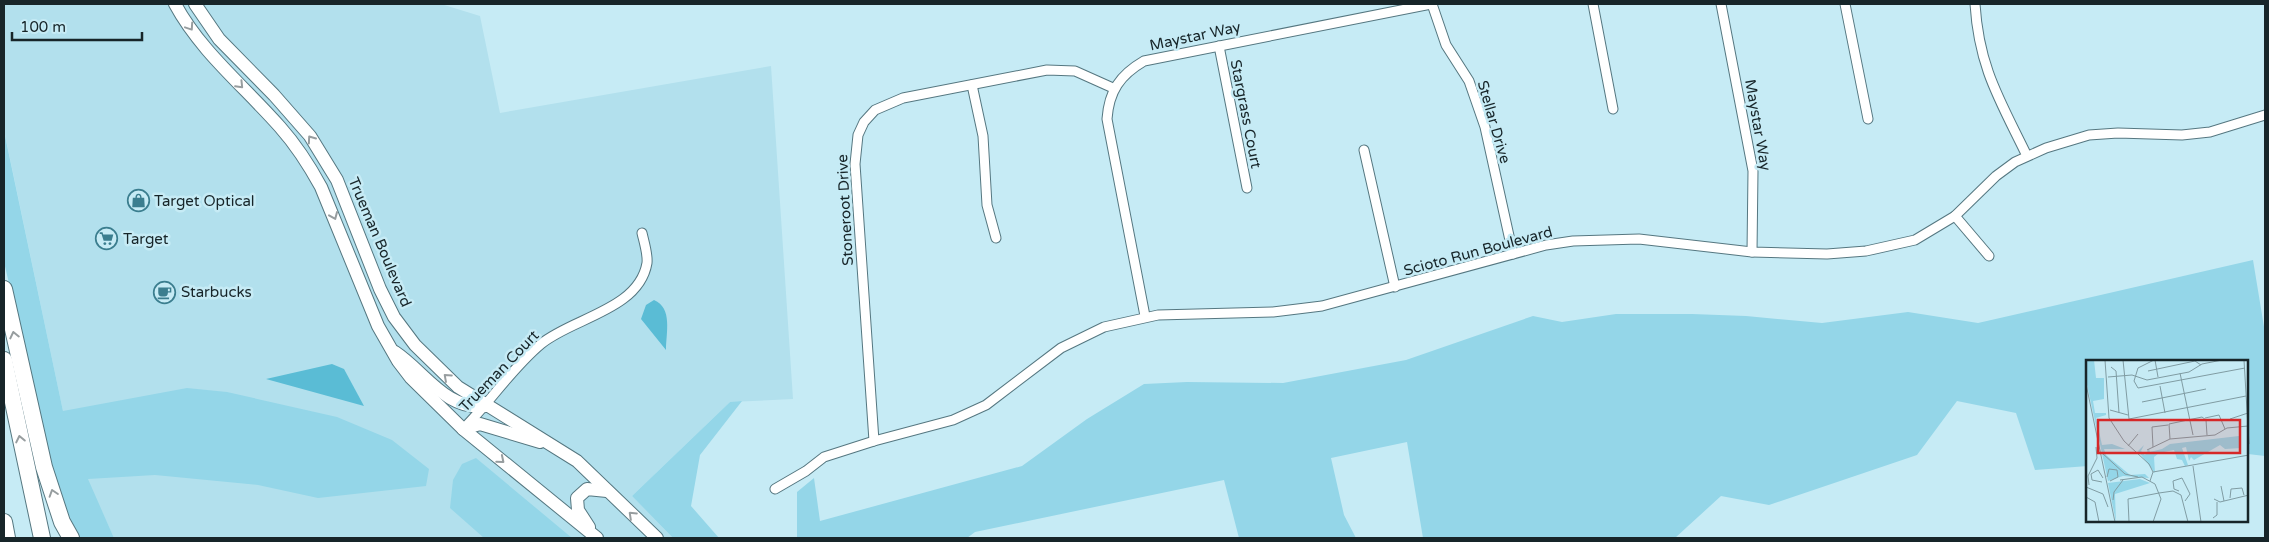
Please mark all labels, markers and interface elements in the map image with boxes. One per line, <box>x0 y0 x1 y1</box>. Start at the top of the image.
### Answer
scale bar <box>12 10 142 42</box>
text: 100 m <box>20 18 66 36</box>
street label: Maystar Way <box>1148 18 1242 54</box>
one-way arrow <box>184 22 193 31</box>
street label: Stargrass Court <box>1227 58 1265 170</box>
street label: Stellar Drive <box>1474 78 1514 166</box>
street label: Maystar Way <box>1741 78 1775 172</box>
one-way arrow <box>234 80 243 89</box>
one-way arrow <box>308 135 317 144</box>
street label: Stoneroot Drive <box>833 154 857 266</box>
street label: Trueman Boulevard <box>345 175 415 309</box>
shop icon: Target Optical <box>126 189 150 213</box>
place label: Target Optical <box>154 192 255 210</box>
one-way arrow <box>328 211 338 220</box>
street label: Scioto Run Boulevard <box>1402 222 1554 280</box>
supermarket icon: Target <box>95 227 119 251</box>
place label: Target <box>123 230 169 248</box>
cafe icon: Starbucks <box>153 280 177 304</box>
place label: Starbucks <box>181 283 252 301</box>
street label: Trueman Court <box>455 326 543 416</box>
one-way arrow <box>9 331 20 340</box>
inset map <box>2086 360 2249 522</box>
one-way arrow <box>444 374 453 383</box>
one-way arrow <box>16 435 26 444</box>
one-way arrow <box>495 454 504 462</box>
one-way arrow <box>49 490 59 498</box>
one-way arrow <box>629 512 638 521</box>

